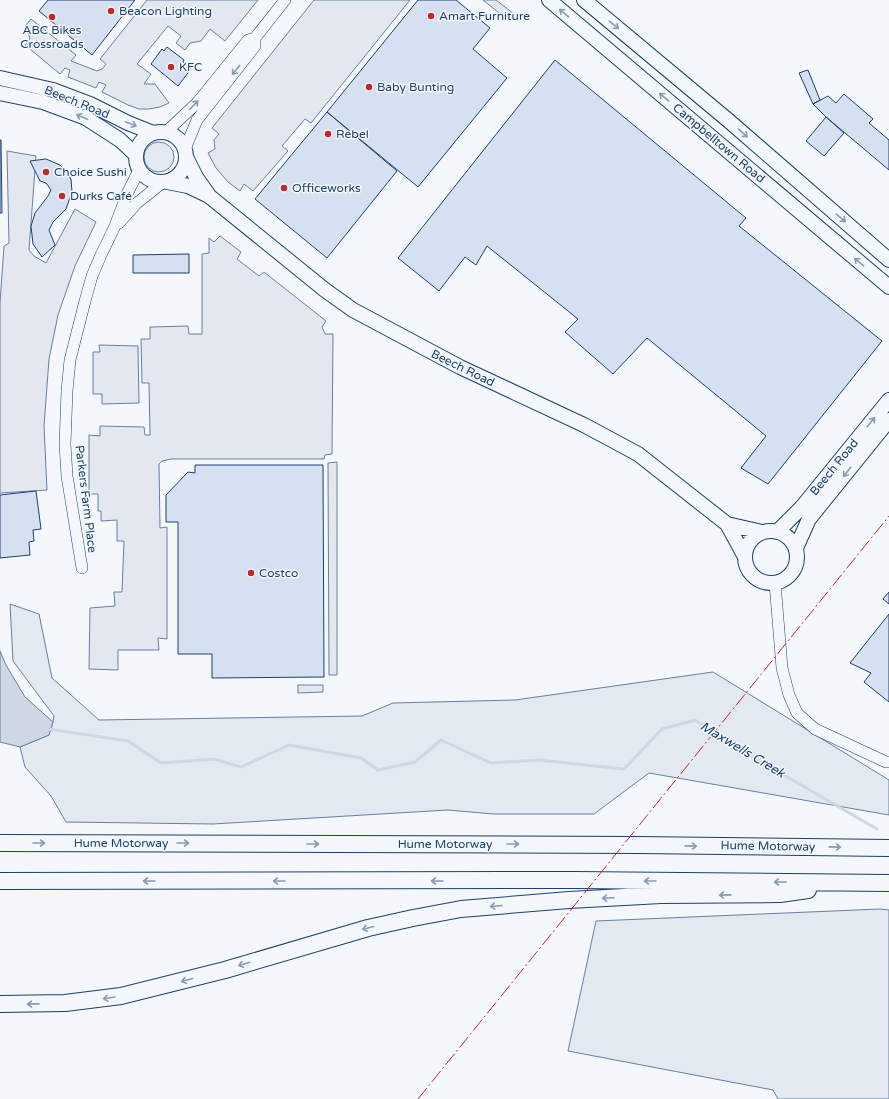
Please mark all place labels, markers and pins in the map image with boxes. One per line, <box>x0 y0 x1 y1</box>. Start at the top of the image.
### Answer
place label: Beacon Lighting <box>119 4 212 18</box>
marker: Beacon Lighting <box>106 6 116 16</box>
place label: Amart Furniture <box>439 9 530 23</box>
marker: Amart Furniture <box>426 11 436 21</box>
marker: ABC Bikes Crossroads <box>47 12 57 22</box>
place label: ABC Bikes Crossroads <box>20 23 84 51</box>
place label: KFC <box>179 60 202 74</box>
marker: KFC <box>166 62 176 72</box>
place label: Baby Bunting <box>377 80 454 94</box>
marker: Baby Bunting <box>364 82 374 92</box>
place label: Rebel <box>336 127 369 141</box>
marker: Rebel <box>323 129 333 139</box>
place label: Choice Sushi <box>54 165 127 179</box>
marker: Choice Sushi <box>41 167 51 177</box>
place label: Officeworks <box>292 181 361 195</box>
marker: Officeworks <box>279 183 289 193</box>
place label: Durks Café <box>70 189 132 203</box>
marker: Durks Café <box>57 191 67 201</box>
place label: Costco <box>259 566 298 580</box>
marker: Costco <box>246 568 256 578</box>

